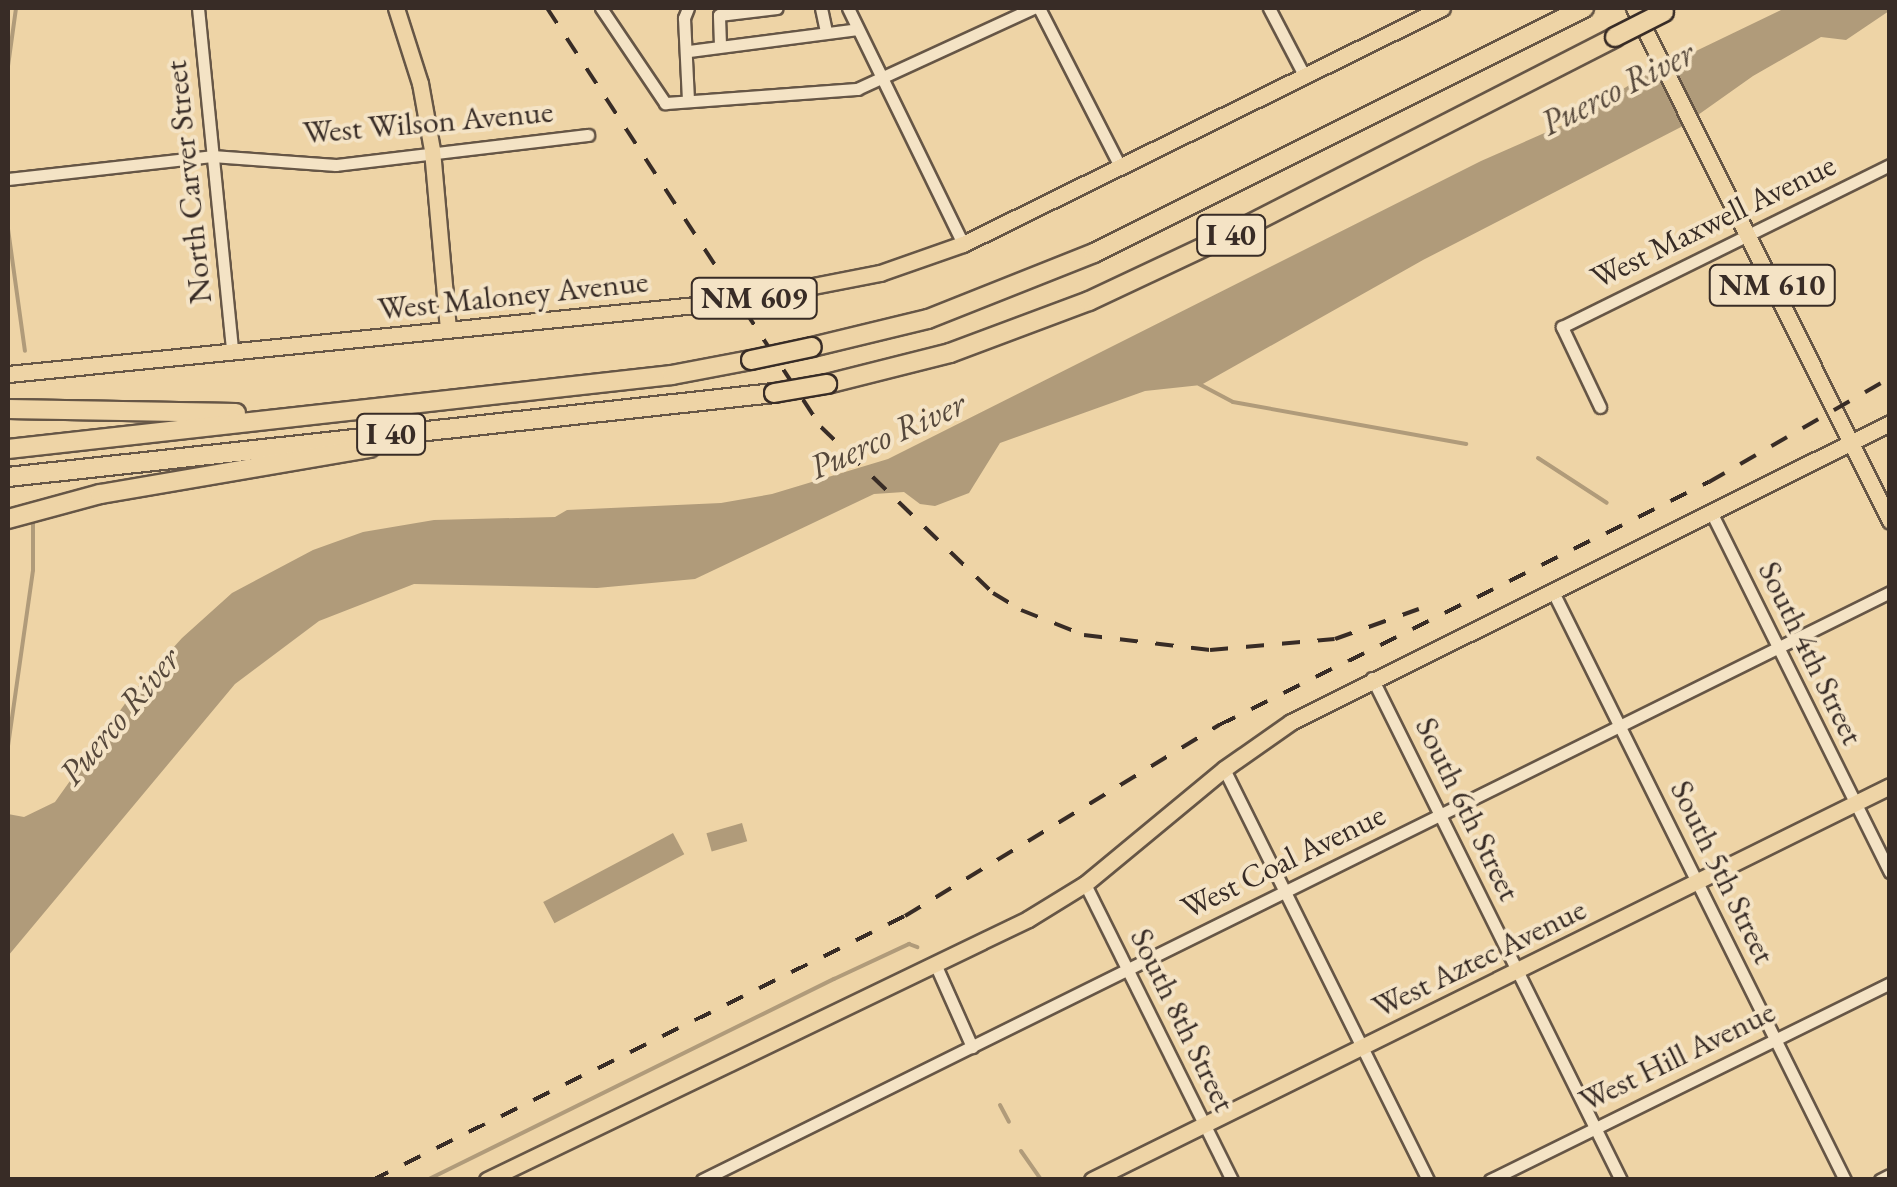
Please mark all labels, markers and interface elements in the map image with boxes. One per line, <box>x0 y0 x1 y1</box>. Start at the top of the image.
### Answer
water label: Puerco River <box>1533 31 1701 145</box>
street label: North Carver Street <box>156 59 220 305</box>
street label: West Wilson Avenue <box>301 92 555 152</box>
street label: West Maxwell Avenue <box>1584 145 1842 297</box>
road number: I 40 <box>1196 210 1266 260</box>
road number: NM 610 <box>1707 260 1837 310</box>
street label: West Maloney Avenue <box>376 262 650 328</box>
road number: NM 609 <box>689 273 819 323</box>
water label: Puerco River <box>802 382 972 488</box>
road number: I 40 <box>356 409 426 459</box>
street label: South 4th Street <box>1750 555 1872 751</box>
water label: Puerco River <box>49 639 189 793</box>
street label: South 6th Street <box>1407 711 1529 907</box>
street label: South 5th Street <box>1662 774 1784 970</box>
street label: West Coal Avenue <box>1175 795 1391 927</box>
street label: West Aztec Avenue <box>1366 890 1592 1026</box>
street label: South 8th Street <box>1122 922 1244 1118</box>
street label: West Hill Avenue <box>1573 992 1781 1120</box>

